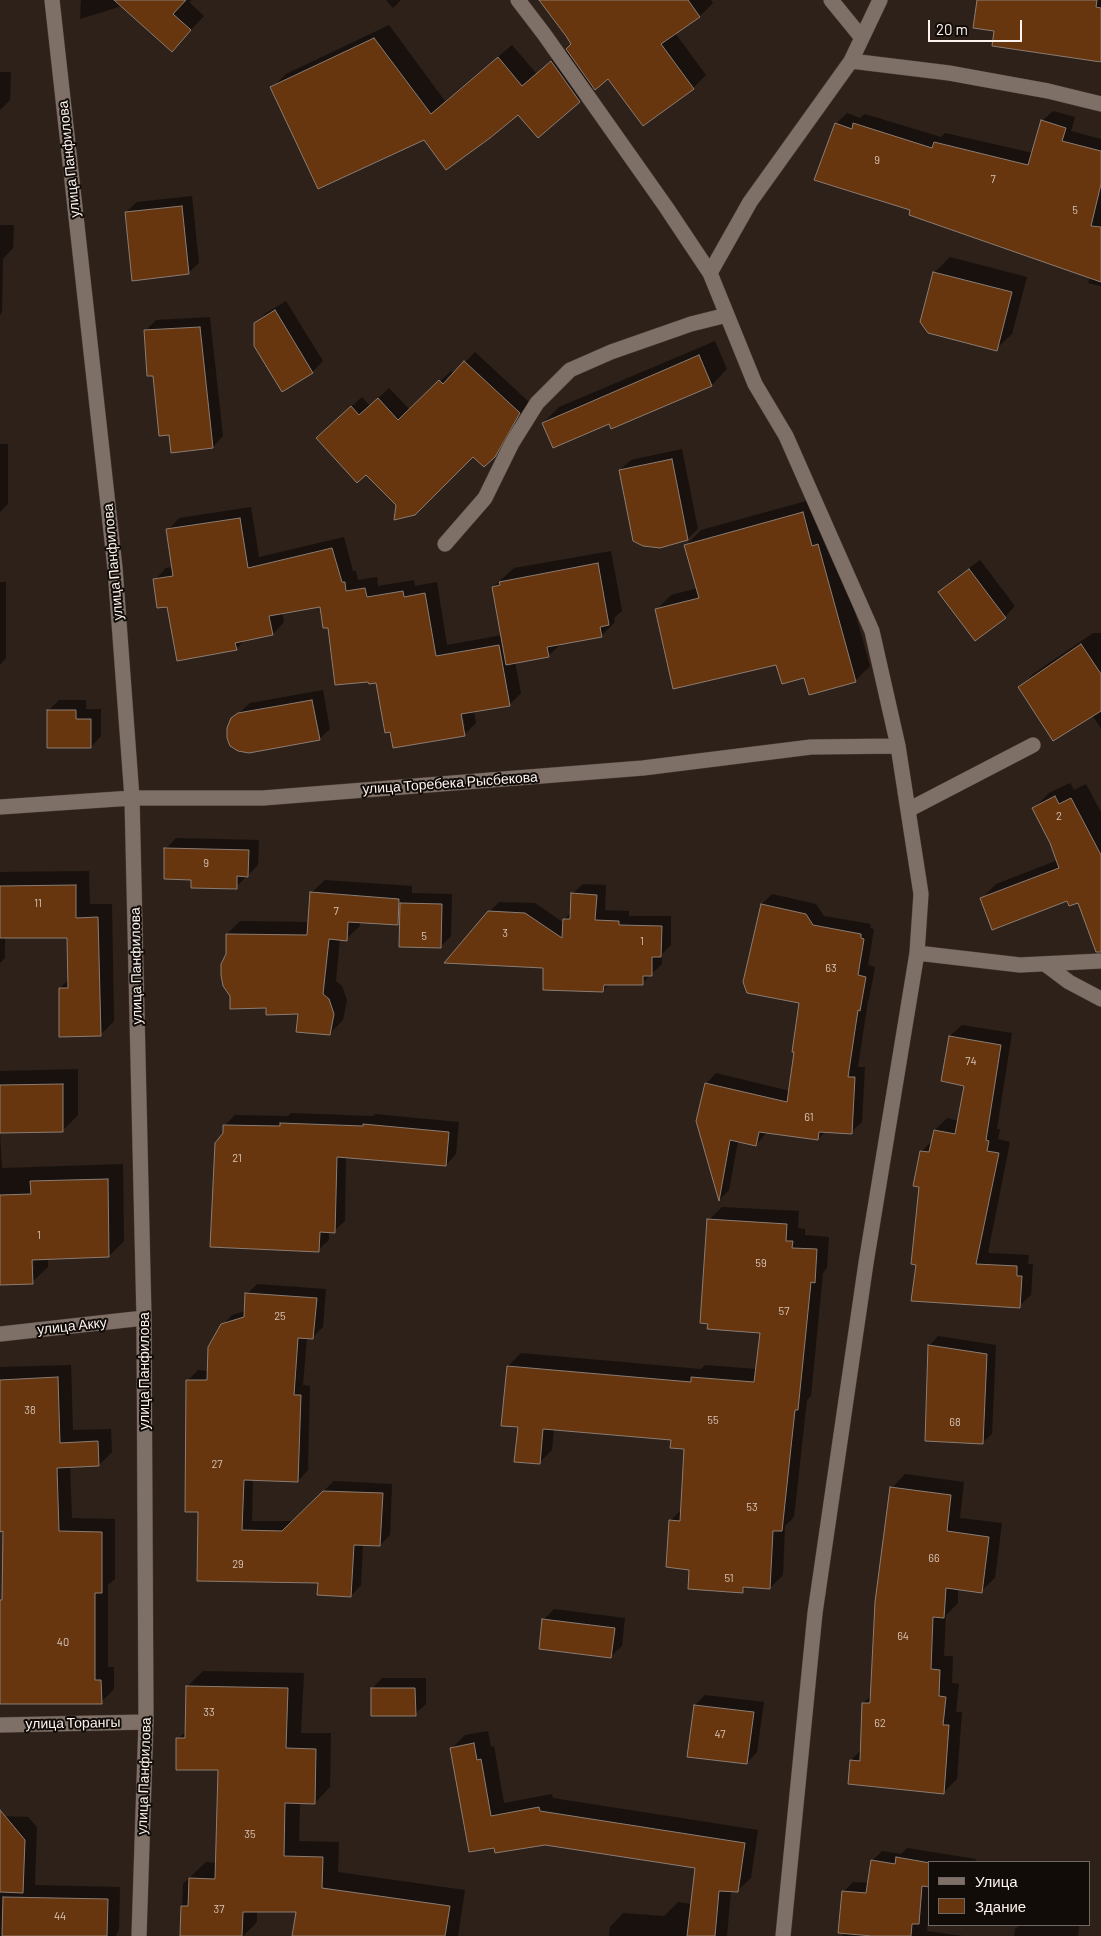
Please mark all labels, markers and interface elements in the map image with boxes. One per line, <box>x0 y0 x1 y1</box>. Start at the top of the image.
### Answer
scale bar <box>931 10 1025 42</box>
text: 20 m <box>936 20 968 38</box>
street label: улица Панфилова <box>55 100 83 218</box>
house number: 9 <box>874 153 880 167</box>
house number: 7 <box>990 172 996 186</box>
house number: 5 <box>1072 203 1078 217</box>
street label: улица Панфилова <box>100 503 126 621</box>
street label: улица Торебека Рысбекова <box>362 768 538 798</box>
house number: 2 <box>1056 809 1062 823</box>
house number: 9 <box>203 856 209 870</box>
house number: 11 <box>34 896 42 910</box>
house number: 7 <box>333 904 339 918</box>
street label: улица Панфилова <box>127 907 145 1025</box>
house number: 3 <box>502 926 508 940</box>
house number: 5 <box>421 929 427 943</box>
house number: 1 <box>640 934 644 948</box>
house number: 63 <box>825 961 837 975</box>
house number: 74 <box>965 1054 977 1068</box>
house number: 61 <box>804 1110 814 1124</box>
house number: 21 <box>232 1151 242 1165</box>
house number: 1 <box>37 1228 41 1242</box>
house number: 59 <box>755 1256 767 1270</box>
house number: 57 <box>779 1304 789 1318</box>
house number: 25 <box>274 1309 286 1323</box>
street label: улица Панфилова <box>136 1312 152 1430</box>
street label: улица Акку <box>36 1314 108 1338</box>
house number: 38 <box>24 1403 36 1417</box>
house number: 55 <box>707 1413 719 1427</box>
house number: 68 <box>949 1415 961 1429</box>
house number: 27 <box>211 1457 223 1471</box>
house number: 53 <box>746 1500 758 1514</box>
house number: 66 <box>928 1551 940 1565</box>
house number: 29 <box>232 1557 244 1571</box>
house number: 51 <box>724 1571 734 1585</box>
house number: 64 <box>897 1629 909 1643</box>
house number: 40 <box>57 1635 69 1649</box>
house number: 33 <box>203 1705 215 1719</box>
street label: улица Торангы <box>25 1714 121 1732</box>
house number: 62 <box>874 1716 886 1730</box>
street label: улица Панфилова <box>134 1717 154 1835</box>
house number: 47 <box>715 1727 725 1741</box>
house number: 35 <box>244 1827 256 1841</box>
legend <box>928 1861 1091 1926</box>
text: Улица <box>975 1872 1018 1890</box>
text: Здание <box>975 1897 1026 1915</box>
house number: 37 <box>214 1902 224 1916</box>
house number: 44 <box>54 1909 66 1923</box>

